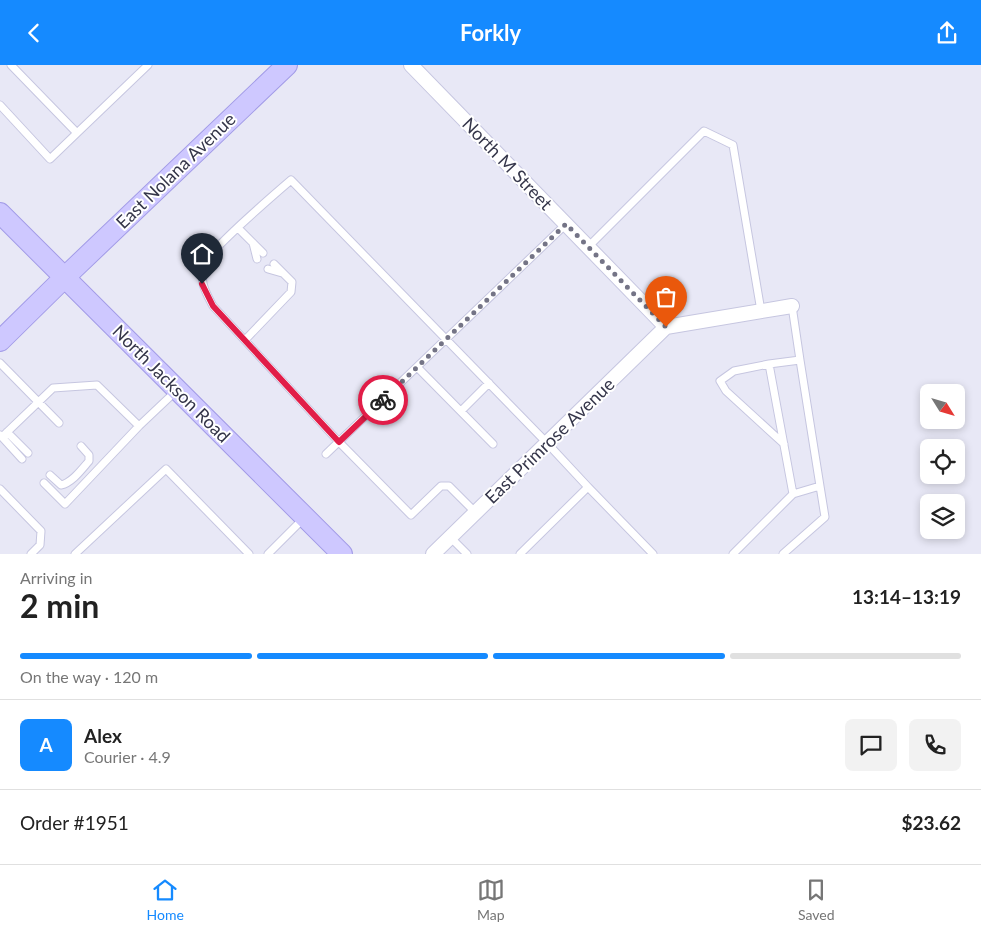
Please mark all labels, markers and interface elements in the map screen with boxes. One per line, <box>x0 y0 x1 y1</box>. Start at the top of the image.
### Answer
icon: back <box>20 19 48 47</box>
text: Forkly <box>460 19 521 46</box>
icon: share <box>933 19 961 47</box>
street label: East Nolana Avenue <box>111 108 240 233</box>
street label: North M Street <box>458 112 558 215</box>
pin <box>181 233 223 284</box>
icon: home <box>188 240 216 268</box>
pin <box>645 276 687 327</box>
icon: bag <box>652 283 680 311</box>
street label: North Jackson Road <box>108 320 235 447</box>
street label: East Primrose Avenue <box>480 373 619 508</box>
courier <box>358 375 408 425</box>
north arrow <box>920 384 965 429</box>
map controls <box>920 384 965 539</box>
icon: bike <box>369 386 397 414</box>
button: locate <box>920 439 965 484</box>
button: layers <box>920 494 965 539</box>
text: Arriving in <box>20 568 93 587</box>
text: 13:14–13:19 <box>852 585 961 608</box>
text: 2 min <box>20 586 99 625</box>
text: On the way · 120 m <box>20 667 158 686</box>
button: chat <box>845 719 897 771</box>
button: phone <box>909 719 961 771</box>
text: Alex <box>84 724 122 747</box>
text: A <box>39 733 53 756</box>
text: Courier · 4.9 <box>84 747 171 766</box>
text: Order #1951 <box>20 811 129 834</box>
text: $23.62 <box>901 811 961 834</box>
tab: Home <box>147 876 184 923</box>
tab: Map <box>477 876 505 923</box>
tab: Saved <box>798 876 834 923</box>

